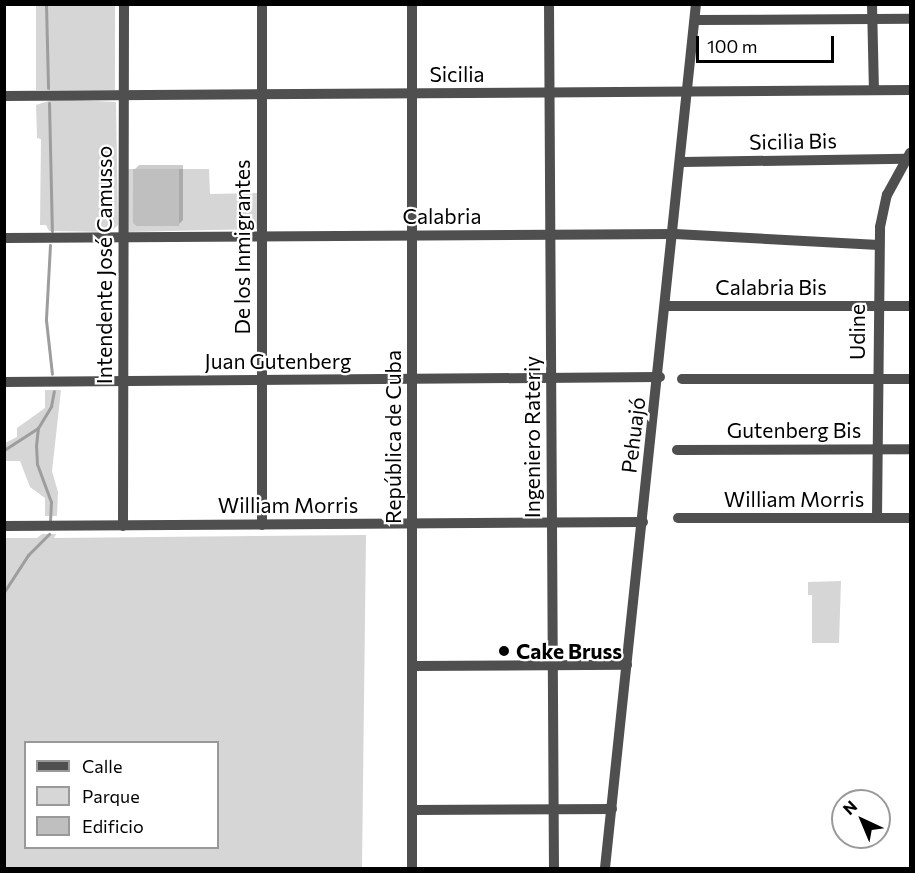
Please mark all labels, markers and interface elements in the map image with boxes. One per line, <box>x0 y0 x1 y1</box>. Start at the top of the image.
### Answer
scale bar <box>699 24 837 62</box>
text: 100 m <box>707 35 757 57</box>
street label: Sicilia <box>429 61 485 87</box>
street label: Sicilia Bis <box>749 128 837 154</box>
street label: Intendente José Camusso <box>91 146 117 384</box>
street label: De los Inmigrantes <box>229 159 255 335</box>
street label: Calabria <box>403 203 481 229</box>
street label: Calabria Bis <box>715 274 827 300</box>
street label: Udine <box>844 304 870 360</box>
street label: Juan Gutenberg <box>205 348 351 374</box>
street label: República de Cuba <box>380 350 406 524</box>
street label: Ingeniero Rateriy <box>519 356 545 518</box>
street label: Pehuajó <box>616 395 650 475</box>
street label: Gutenberg Bis <box>727 417 861 443</box>
street label: William Morris <box>724 486 864 512</box>
street label: William Morris <box>218 492 358 518</box>
place label: Cake Bruss <box>516 638 622 664</box>
marker: Cake Bruss <box>497 644 511 658</box>
legend <box>24 741 219 849</box>
text: Calle <box>82 755 122 777</box>
text: Parque <box>82 785 140 807</box>
north arrow <box>831 789 891 849</box>
text: N <box>839 796 860 818</box>
text: Edificio <box>82 815 144 837</box>

